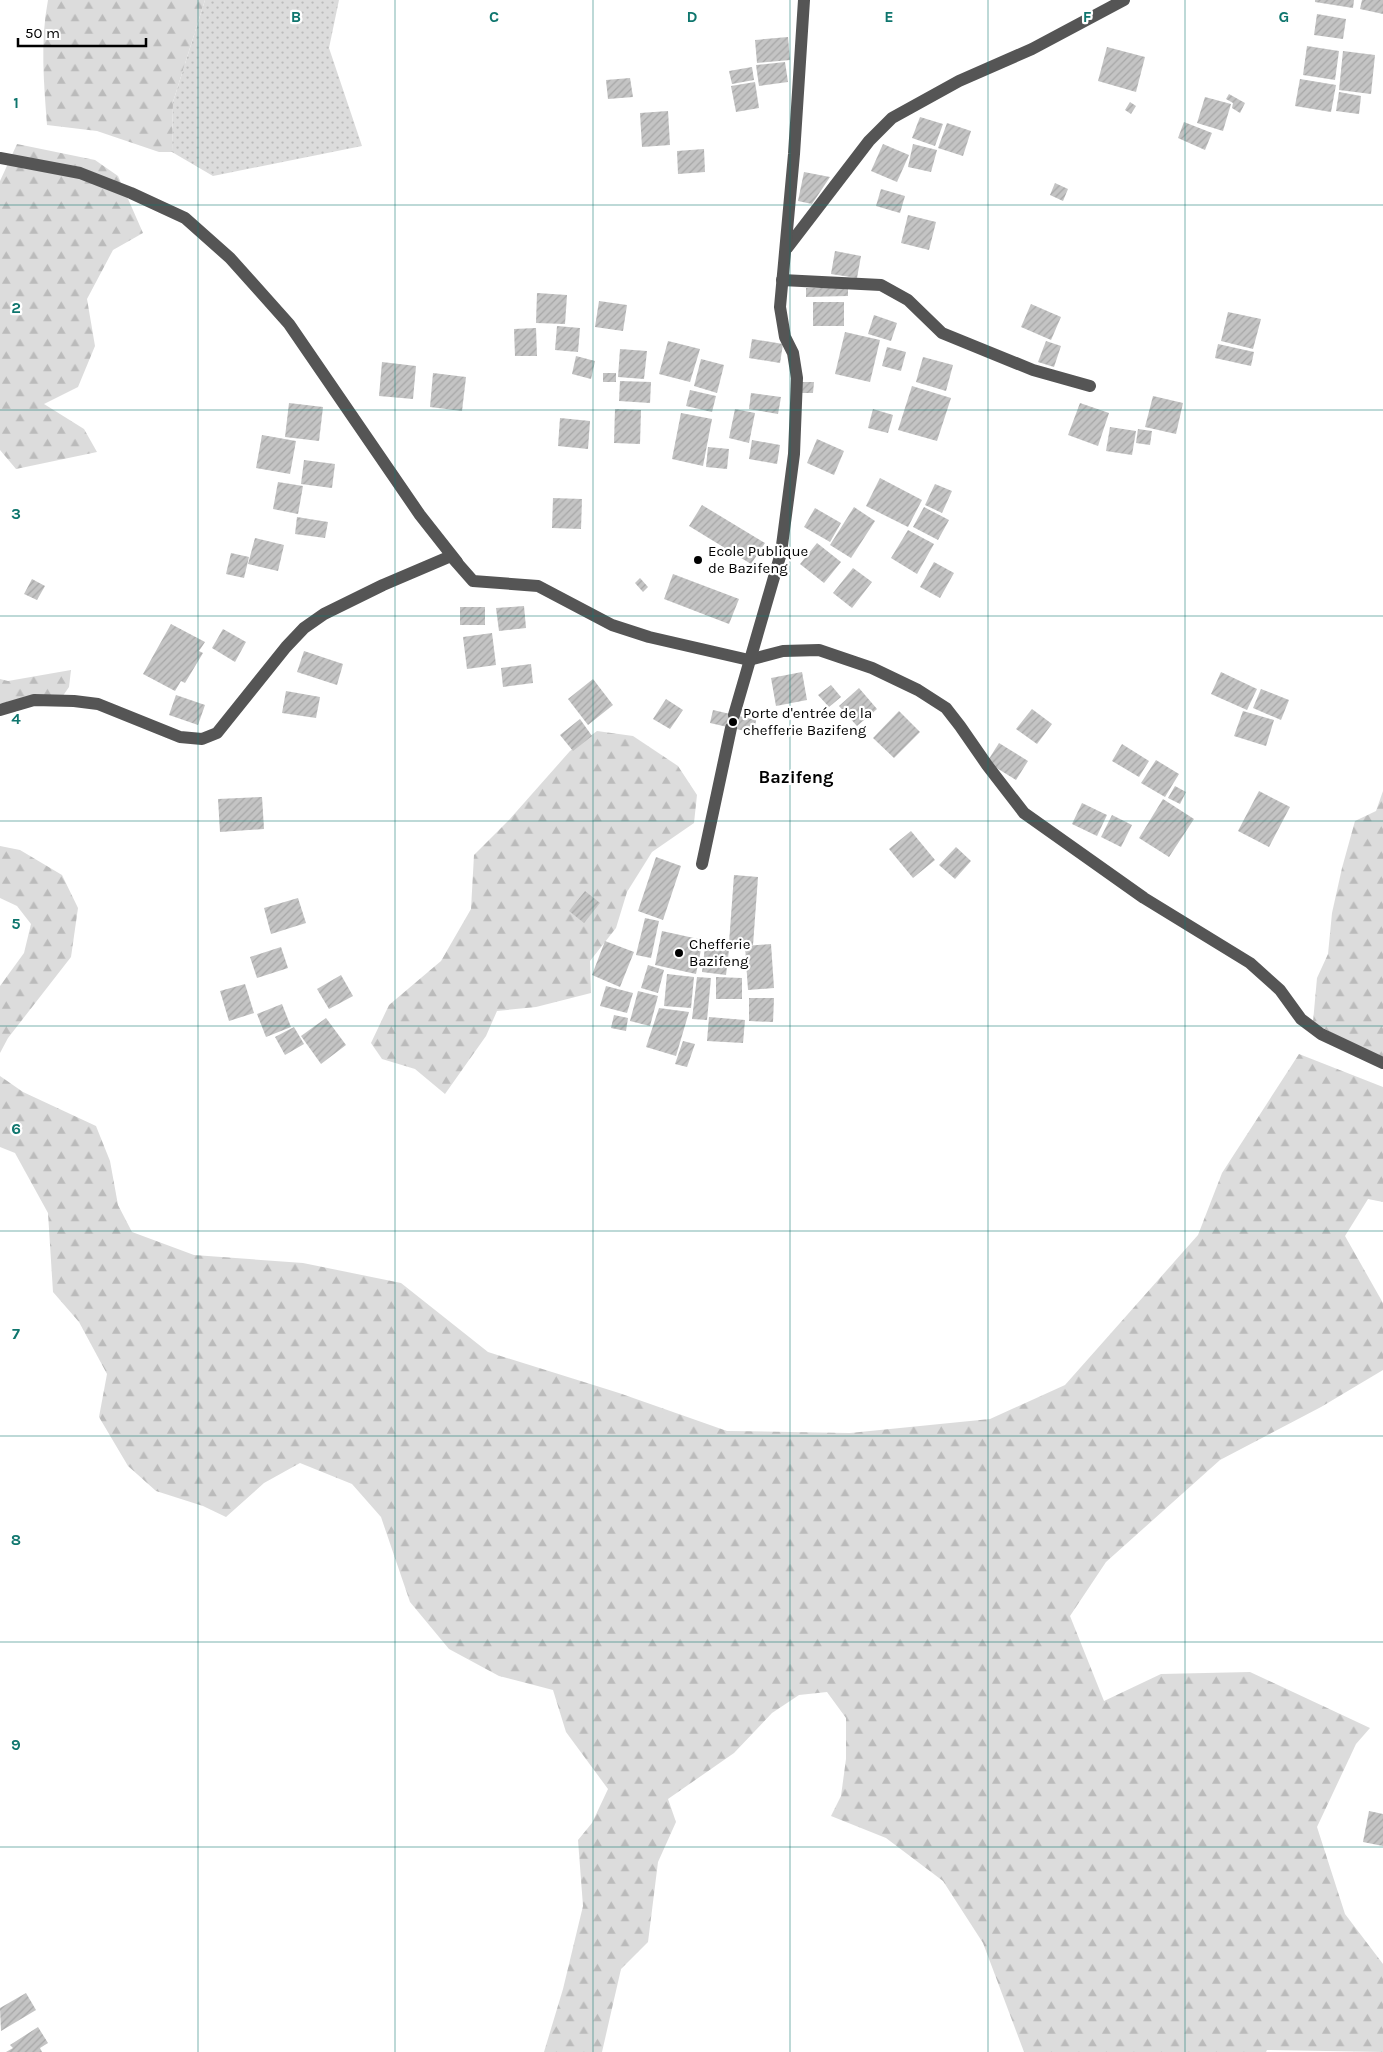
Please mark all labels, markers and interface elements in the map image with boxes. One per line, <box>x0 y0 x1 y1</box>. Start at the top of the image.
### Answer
text: B <box>291 7 301 26</box>
text: C <box>489 7 499 26</box>
text: D <box>687 7 698 26</box>
text: E <box>884 7 894 26</box>
text: F <box>1083 7 1092 26</box>
text: G <box>1279 7 1289 26</box>
scale bar <box>18 15 145 47</box>
text: 50 m <box>25 24 60 42</box>
text: 1 <box>13 93 19 112</box>
text: 2 <box>11 298 21 317</box>
text: 3 <box>11 504 21 523</box>
place label: Ecole Publique de Bazifeng <box>708 542 808 577</box>
marker: Ecole Publique de Bazifeng <box>692 554 704 566</box>
place label: Porte d'entrée de la chefferie Bazifeng <box>743 704 872 739</box>
text: 4 <box>11 709 21 728</box>
marker: Porte d'entrée de la chefferie Bazifeng <box>727 716 739 728</box>
district label: Bazifeng <box>759 766 834 788</box>
text: 5 <box>11 914 21 933</box>
place label: Chefferie Bazifeng <box>689 935 751 970</box>
marker: Chefferie Bazifeng <box>673 947 685 959</box>
text: 6 <box>11 1119 21 1138</box>
text: 7 <box>12 1324 20 1343</box>
text: 8 <box>11 1530 21 1549</box>
text: 9 <box>11 1735 21 1754</box>

